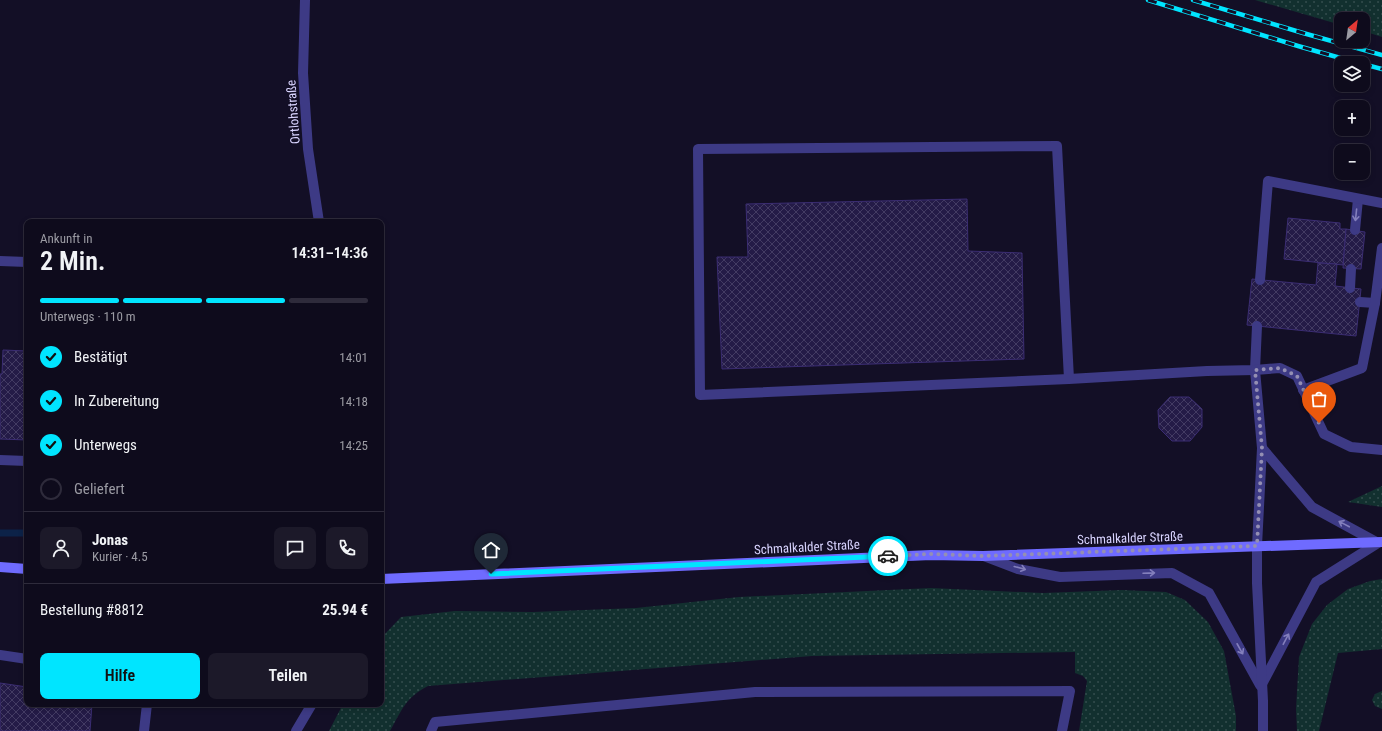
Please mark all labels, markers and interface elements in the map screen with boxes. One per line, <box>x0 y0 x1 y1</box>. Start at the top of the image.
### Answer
north arrow <box>1334 12 1370 48</box>
map controls <box>1334 12 1370 180</box>
button: layers <box>1334 56 1370 92</box>
street label: Ortlohstraße <box>283 79 303 145</box>
button: + <box>1334 100 1370 136</box>
button: − <box>1334 144 1370 180</box>
one-way arrow <box>1353 208 1360 221</box>
text: Ankunft in <box>40 231 92 246</box>
text: 14:31–14:36 <box>291 244 368 262</box>
text: 2 Min. <box>40 246 105 276</box>
text: Unterwegs · 110 m <box>40 309 136 324</box>
icon: check <box>40 346 62 368</box>
text: Bestätigt <box>74 348 127 366</box>
text: 14:01 <box>339 350 368 365</box>
pin <box>1302 382 1336 423</box>
icon: bag <box>1308 388 1330 410</box>
icon: check <box>40 390 62 412</box>
text: In Zubereitung <box>74 392 159 410</box>
text: 14:18 <box>339 394 368 409</box>
icon: check <box>40 434 62 456</box>
text: Unterwegs <box>74 436 137 454</box>
text: 14:25 <box>339 438 368 453</box>
text: Geliefert <box>74 480 125 498</box>
one-way arrow <box>1338 520 1350 528</box>
button: person <box>40 527 82 569</box>
button: chat <box>274 527 316 569</box>
button: phone <box>326 527 368 569</box>
street label: Schmalkalder Straße <box>1077 529 1183 547</box>
text: Jonas <box>92 531 128 549</box>
pin <box>474 533 508 574</box>
courier <box>868 536 908 576</box>
street label: Schmalkalder Straße <box>754 537 860 557</box>
icon: home <box>480 539 502 561</box>
icon: car <box>877 545 899 567</box>
text: Kurier · 4.5 <box>92 549 148 564</box>
one-way arrow <box>1013 565 1026 573</box>
one-way arrow <box>1142 570 1155 577</box>
text: Bestellung #8812 <box>40 601 144 619</box>
text: 25.94 € <box>322 601 368 619</box>
one-way arrow <box>1283 634 1290 646</box>
one-way arrow <box>1237 643 1245 655</box>
button: Hilfe <box>40 653 200 699</box>
button: Teilen <box>208 653 368 699</box>

